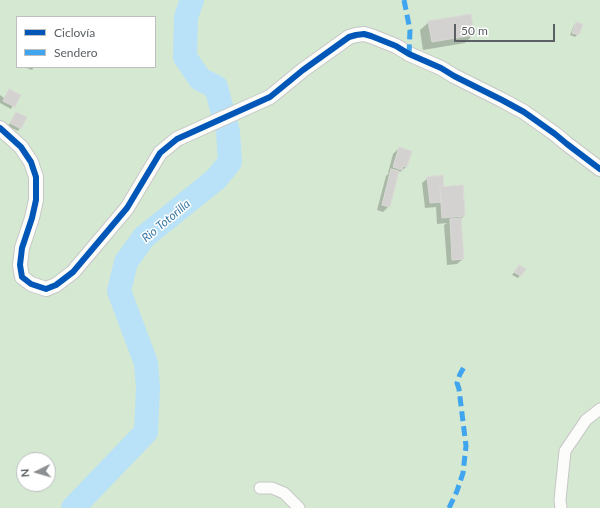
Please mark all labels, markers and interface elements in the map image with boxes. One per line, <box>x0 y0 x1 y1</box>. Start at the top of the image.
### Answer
legend <box>16 16 156 68</box>
scale bar <box>456 16 557 42</box>
text: 50 m <box>461 23 488 38</box>
text: Ciclovía <box>54 25 95 40</box>
text: Sendero <box>54 45 98 60</box>
water label: Rio Totorilla <box>139 197 193 245</box>
north arrow <box>16 452 56 492</box>
text: N <box>18 468 31 478</box>

